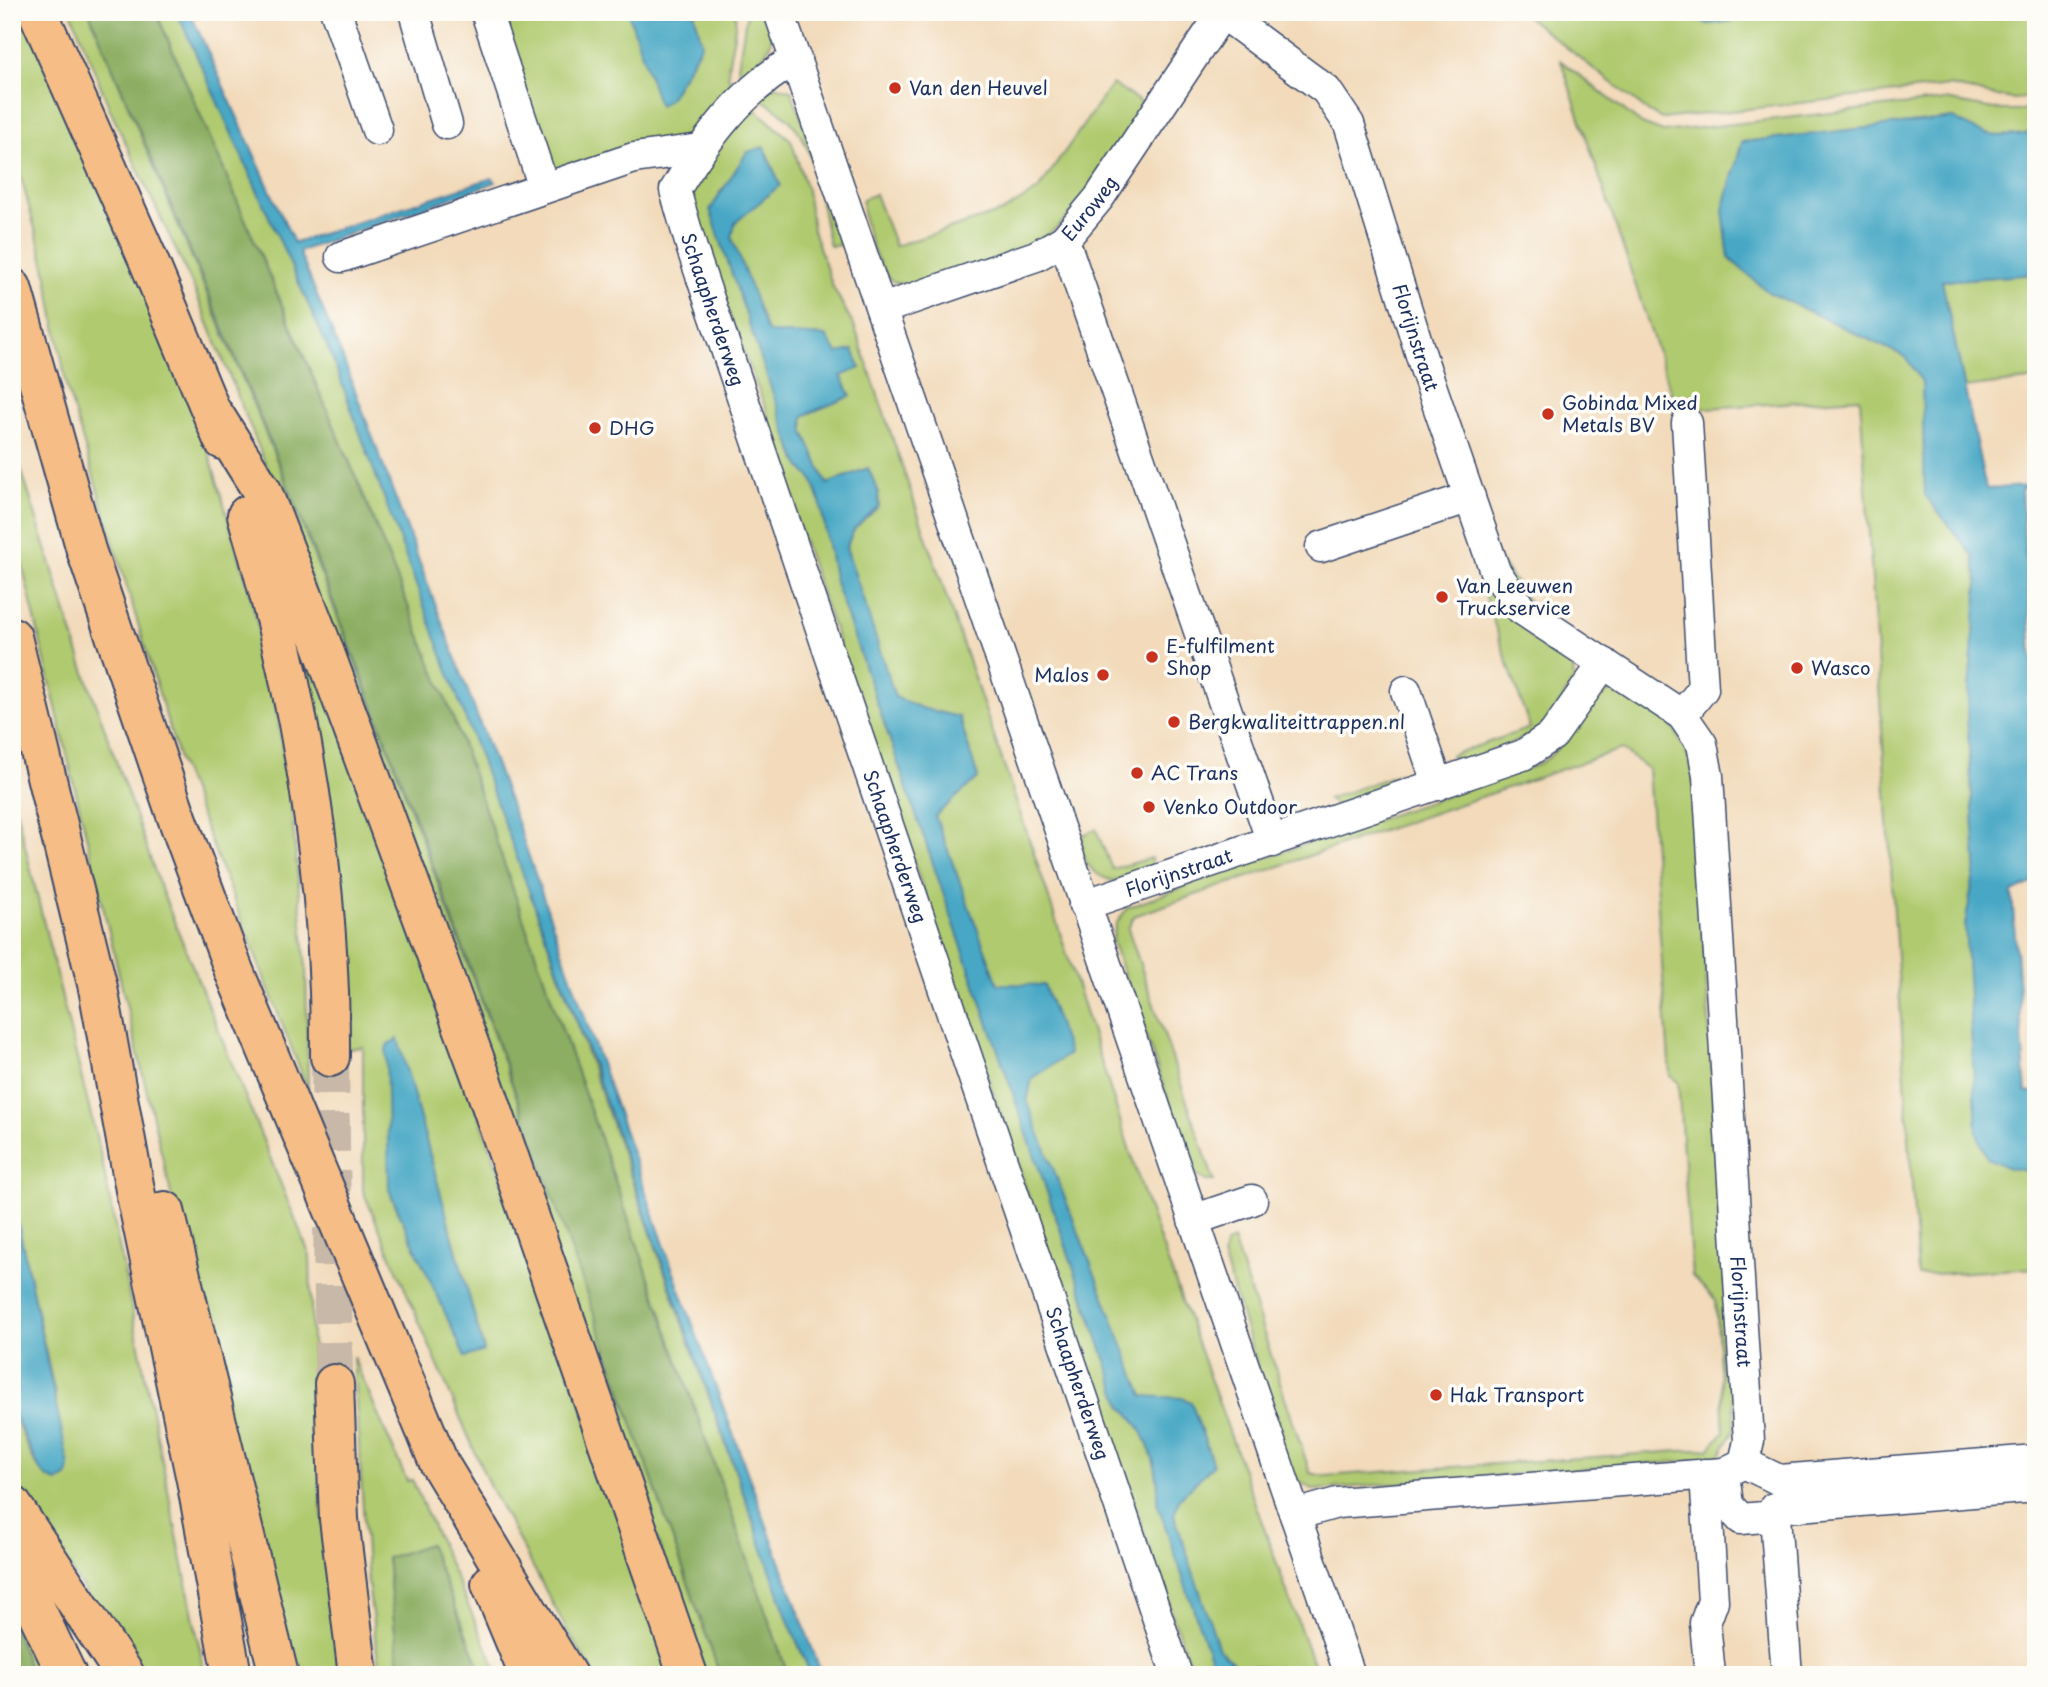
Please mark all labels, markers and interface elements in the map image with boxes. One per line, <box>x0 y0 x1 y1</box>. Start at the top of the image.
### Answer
place label: Van den Heuvel <box>909 73 1048 101</box>
marker: Van den Heuvel <box>887 80 903 96</box>
street label: Euroweg <box>1054 169 1123 246</box>
street label: Schaapherderweg <box>675 230 753 390</box>
street label: Florijnstraat <box>1386 280 1447 395</box>
place label: Gobinda Mixed Metals BV <box>1562 388 1698 438</box>
marker: Gobinda Mixed Metals BV <box>1540 406 1556 422</box>
place label: DHG <box>609 413 655 441</box>
marker: DHG <box>587 420 603 436</box>
place label: Van Leeuwen Truckservice <box>1456 571 1573 621</box>
marker: Van Leeuwen Truckservice <box>1434 589 1450 605</box>
place label: E-fulfilment Shop <box>1166 631 1275 681</box>
marker: E-fulfilment Shop <box>1144 649 1160 665</box>
place label: Wasco <box>1811 653 1871 681</box>
place label: Malos <box>1034 660 1089 688</box>
marker: Wasco <box>1789 660 1805 676</box>
marker: Malos <box>1095 667 1111 683</box>
place label: Bergkwaliteittrappen.nl <box>1188 707 1405 735</box>
marker: Bergkwaliteittrappen.nl <box>1166 714 1182 730</box>
place label: AC Trans <box>1151 758 1238 786</box>
marker: AC Trans <box>1129 765 1145 781</box>
street label: Schaapherderweg <box>857 766 935 927</box>
place label: Venko Outdoor <box>1163 792 1297 820</box>
marker: Venko Outdoor <box>1141 799 1157 815</box>
street label: Florijnstraat <box>1121 840 1236 903</box>
street label: Florijnstraat <box>1725 1255 1759 1368</box>
street label: Schaapherderweg <box>1040 1303 1118 1463</box>
place label: Hak Transport <box>1450 1380 1585 1408</box>
marker: Hak Transport <box>1428 1387 1444 1403</box>

